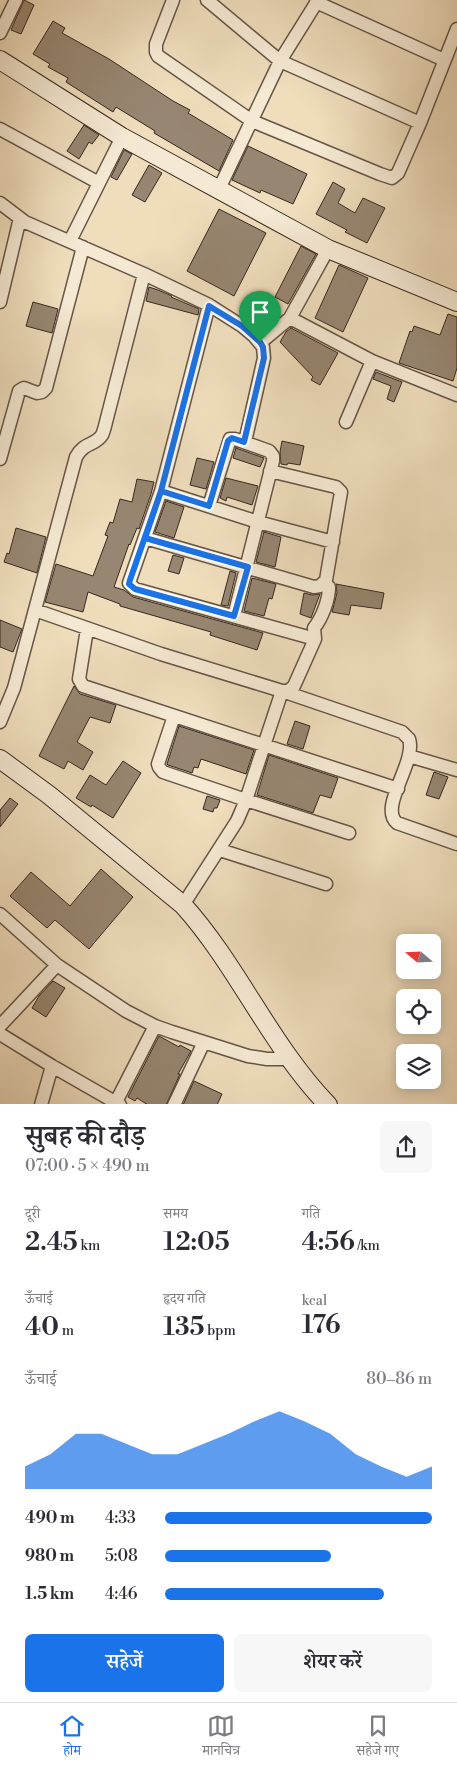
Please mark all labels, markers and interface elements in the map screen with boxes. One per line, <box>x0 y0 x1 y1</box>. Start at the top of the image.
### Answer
pin <box>239 291 281 342</box>
icon: arrive <box>246 298 274 326</box>
north arrow <box>396 934 441 979</box>
map controls <box>396 934 441 1089</box>
button: locate <box>396 989 441 1034</box>
button: layers <box>396 1044 441 1089</box>
text: सुबह की दौड़ <box>25 1119 145 1154</box>
button: share <box>380 1121 432 1173</box>
text: 07:00 · 5 × 490 m <box>25 1156 150 1176</box>
text: दूरी <box>25 1205 40 1223</box>
text: समय <box>163 1205 188 1223</box>
text: गति <box>302 1205 320 1223</box>
text: 2.45 <box>25 1227 78 1258</box>
text: 12:05 <box>163 1227 230 1258</box>
text: 4:56 <box>302 1227 355 1258</box>
text: km <box>78 1237 100 1255</box>
text: /km <box>355 1237 380 1255</box>
text: ऊँचाई <box>25 1290 53 1308</box>
text: हृदय गति <box>163 1290 205 1308</box>
text: kcal <box>302 1292 327 1310</box>
text: 176 <box>302 1310 340 1341</box>
text: 40 <box>25 1312 59 1343</box>
text: 135 <box>163 1312 204 1343</box>
text: m <box>59 1322 74 1340</box>
text: bpm <box>204 1322 236 1340</box>
text: ऊँचाई <box>25 1369 57 1389</box>
text: 80–86 m <box>366 1369 432 1389</box>
text: 490 m <box>25 1508 75 1528</box>
text: 4:33 <box>105 1508 136 1528</box>
text: 980 m <box>25 1546 74 1566</box>
text: 5:08 <box>105 1546 138 1566</box>
text: 1.5 km <box>25 1584 74 1604</box>
text: 4:46 <box>105 1584 137 1604</box>
button: सहेजें <box>25 1634 224 1692</box>
button: शेयर करें <box>234 1634 432 1692</box>
tab: होम <box>58 1712 86 1764</box>
tab: मानचित्र <box>202 1712 240 1764</box>
tab: सहेजे गए <box>356 1712 399 1764</box>

